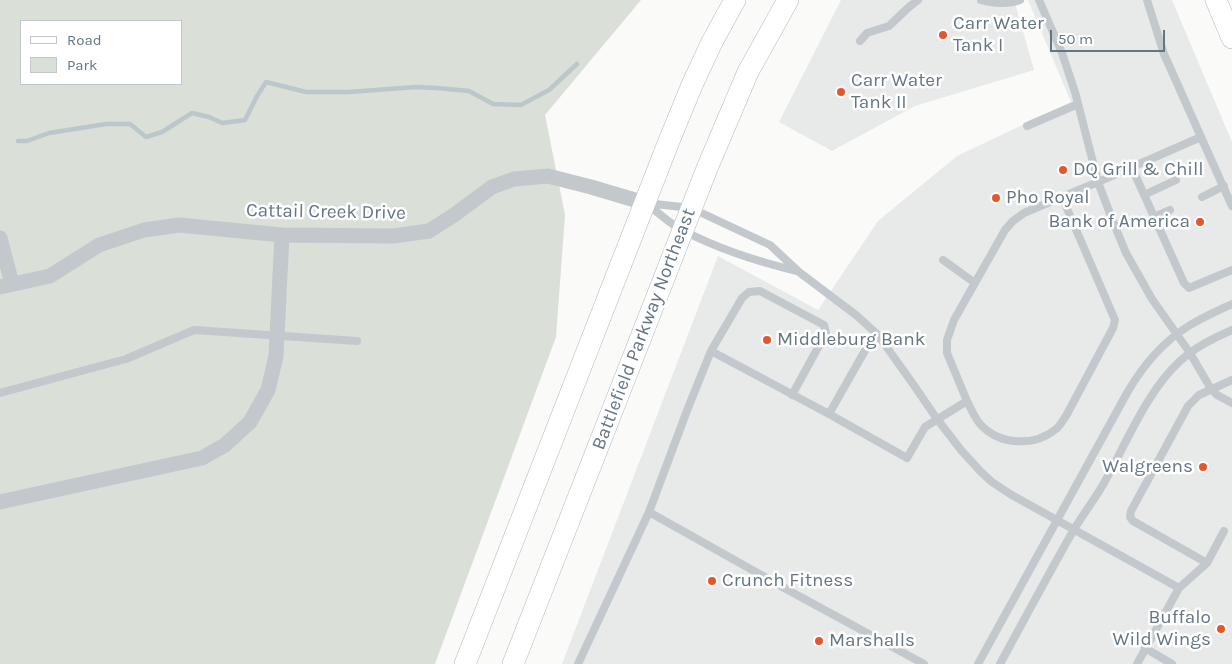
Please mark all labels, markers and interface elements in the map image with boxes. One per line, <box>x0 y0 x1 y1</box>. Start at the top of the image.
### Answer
place label: Carr Water Tank I <box>953 13 1044 57</box>
legend <box>20 20 182 85</box>
scale bar <box>1052 20 1167 52</box>
marker: Carr Water Tank I <box>937 29 949 41</box>
text: 50 m <box>1058 30 1093 48</box>
text: Road <box>67 31 102 49</box>
text: Park <box>67 56 97 74</box>
place label: Carr Water Tank II <box>851 70 942 114</box>
marker: Carr Water Tank II <box>835 86 847 98</box>
place label: DQ Grill & Chill <box>1073 159 1204 181</box>
marker: DQ Grill & Chill <box>1057 164 1069 176</box>
place label: Pho Royal <box>1006 187 1090 209</box>
marker: Pho Royal <box>990 192 1002 204</box>
street label: Cattail Creek Drive <box>246 199 406 225</box>
street label: Battlefield Parkway Northeast <box>587 205 701 453</box>
place label: Bank of America <box>1048 211 1190 233</box>
marker: Bank of America <box>1194 216 1206 228</box>
place label: Middleburg Bank <box>777 329 925 351</box>
marker: Middleburg Bank <box>761 334 773 346</box>
place label: Walgreens <box>1102 456 1193 478</box>
marker: Walgreens <box>1197 461 1209 473</box>
place label: Crunch Fitness <box>722 570 853 592</box>
marker: Crunch Fitness <box>706 575 718 587</box>
place label: Buffalo Wild Wings <box>1112 607 1211 651</box>
marker: Buffalo Wild Wings <box>1215 623 1227 635</box>
place label: Marshalls <box>829 630 915 652</box>
marker: Marshalls <box>813 635 825 647</box>

